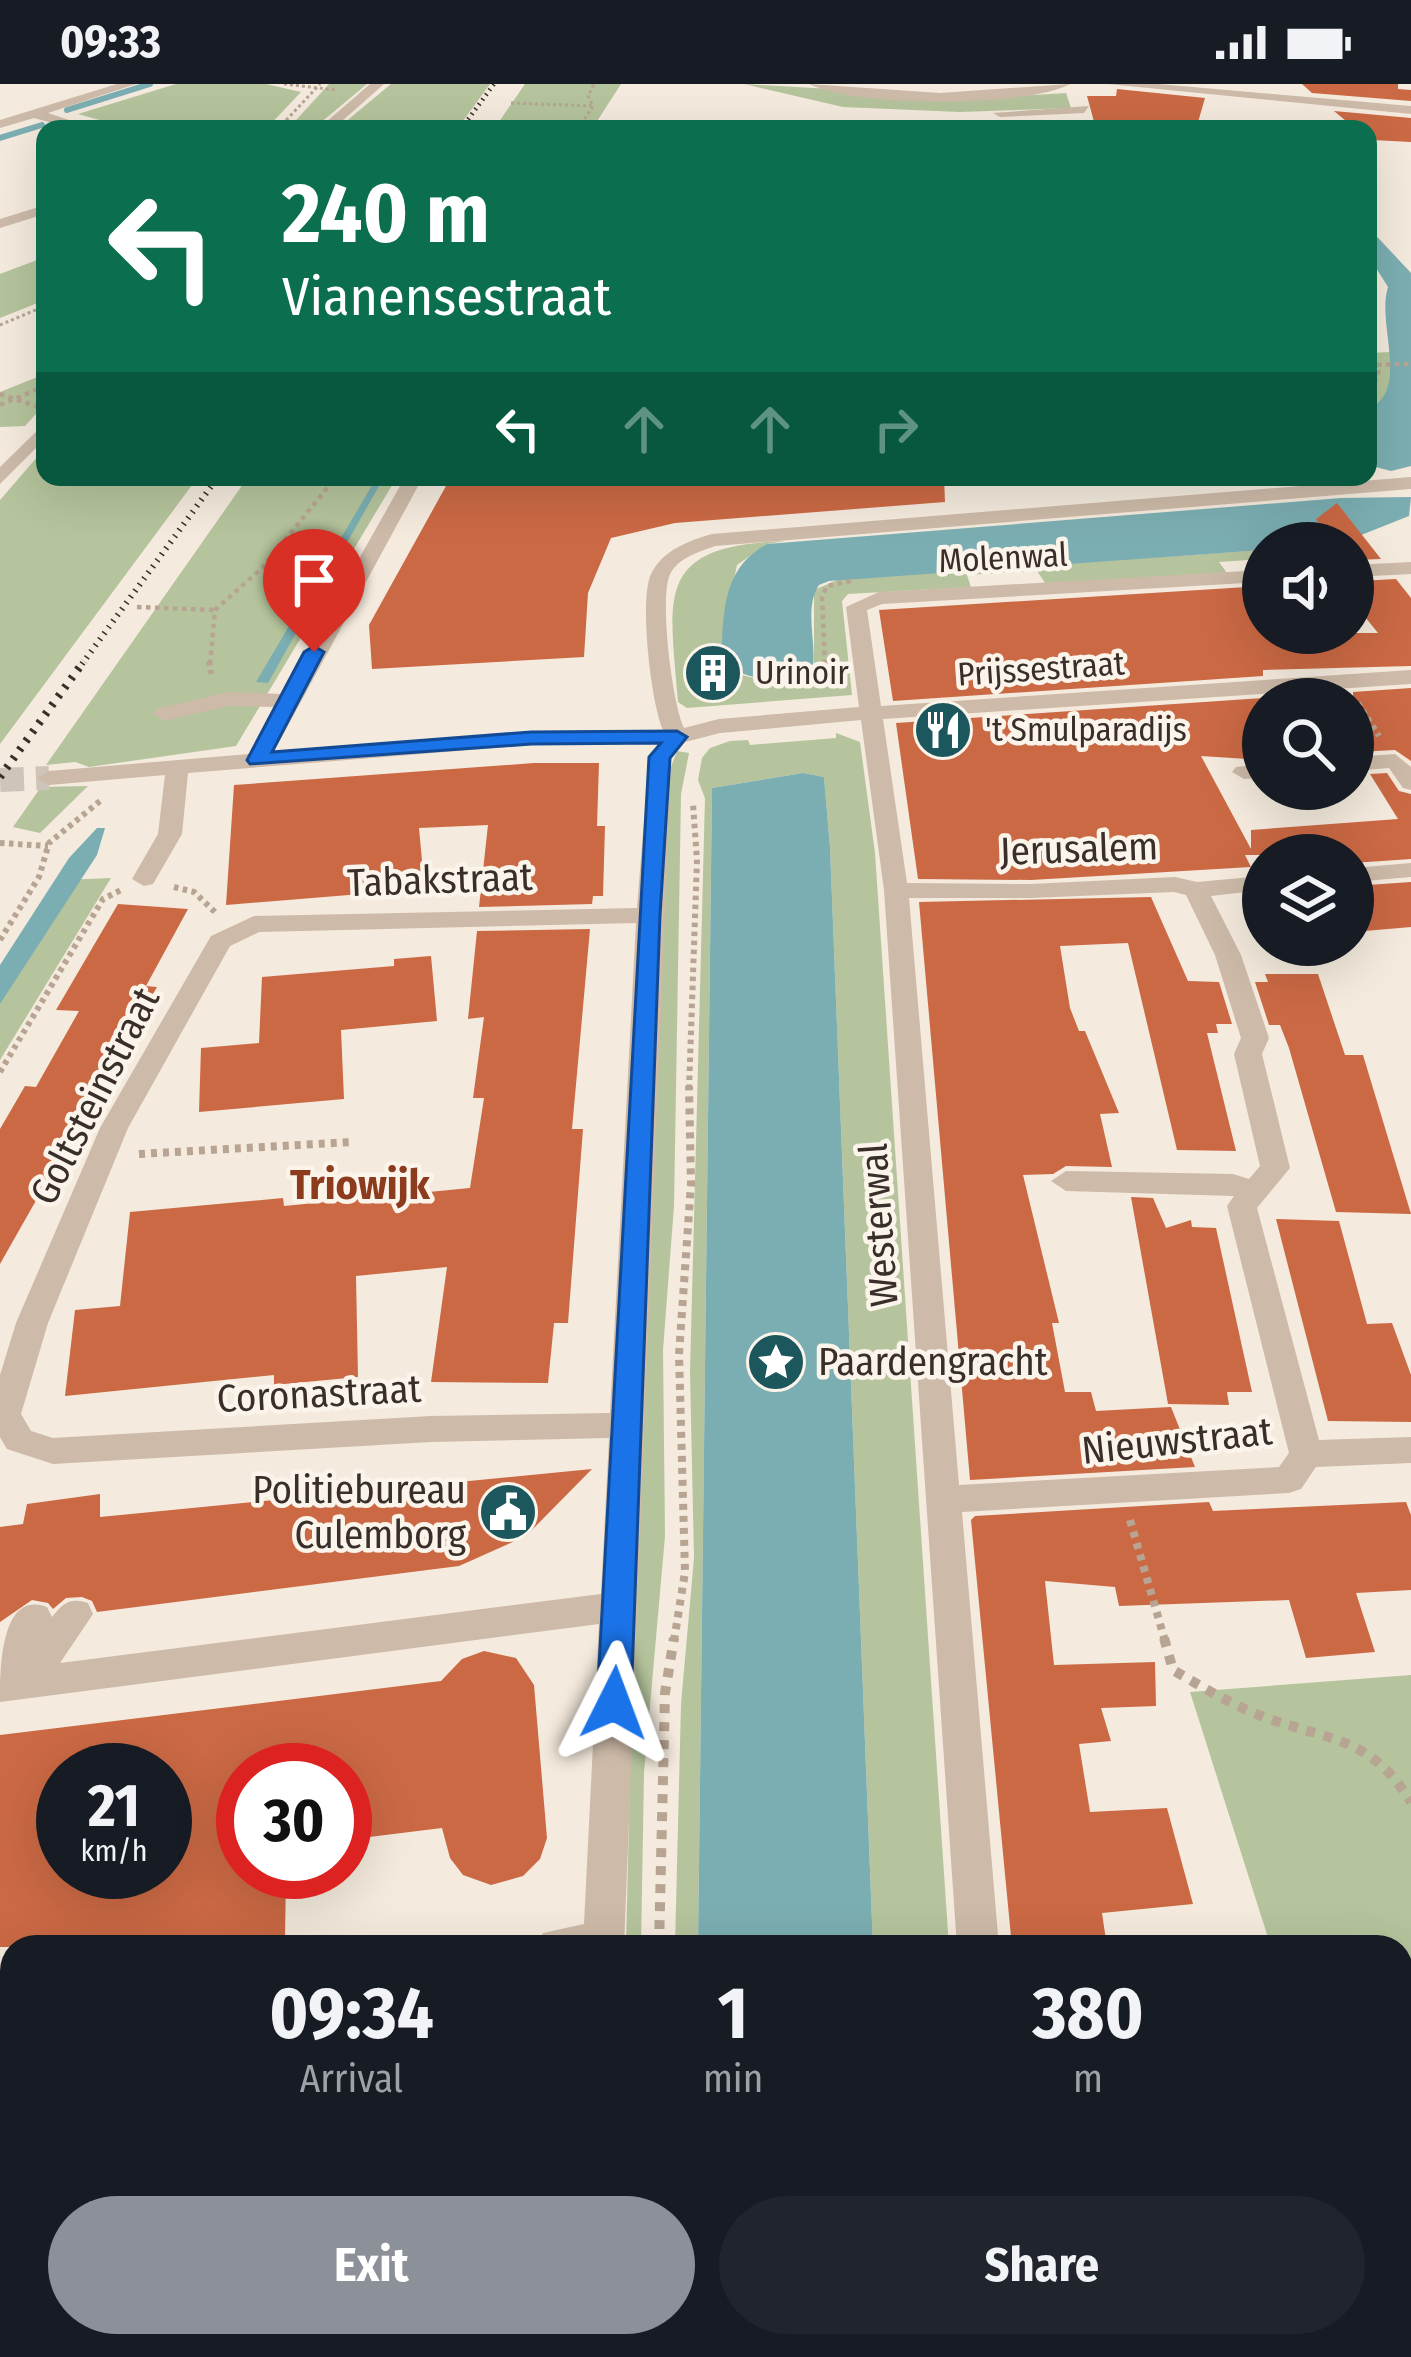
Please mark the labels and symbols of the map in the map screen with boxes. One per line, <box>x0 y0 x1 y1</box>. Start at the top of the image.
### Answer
pin <box>263 529 365 652</box>
street label: Molenwal <box>938 535 1069 581</box>
building icon: Urinoir <box>682 642 744 704</box>
street label: Prijssestraat <box>956 643 1126 695</box>
place label: Urinoir <box>755 653 849 693</box>
restaurant icon: 't Smulparadijs <box>912 699 974 761</box>
place label: 't Smulparadijs <box>985 710 1187 750</box>
street label: Jerusalem <box>999 823 1159 875</box>
street label: Tabakstraat <box>347 854 534 906</box>
street label: Goltsteinstraat <box>21 980 169 1212</box>
street label: Westerwal <box>850 1142 908 1308</box>
district label: Triowijk <box>290 1160 431 1210</box>
place icon: Paardengracht <box>745 1331 807 1393</box>
place label: Paardengracht <box>818 1339 1048 1385</box>
street label: Coronastraat <box>216 1366 423 1422</box>
street label: Nieuwstraat <box>1079 1408 1275 1474</box>
place label: Politiebureau Culemborg <box>252 1467 467 1558</box>
public building icon: Politiebureau Culemborg <box>477 1481 539 1543</box>
position arrow <box>551 1640 677 1766</box>
speed limit sign: 30 <box>216 1743 372 1899</box>

